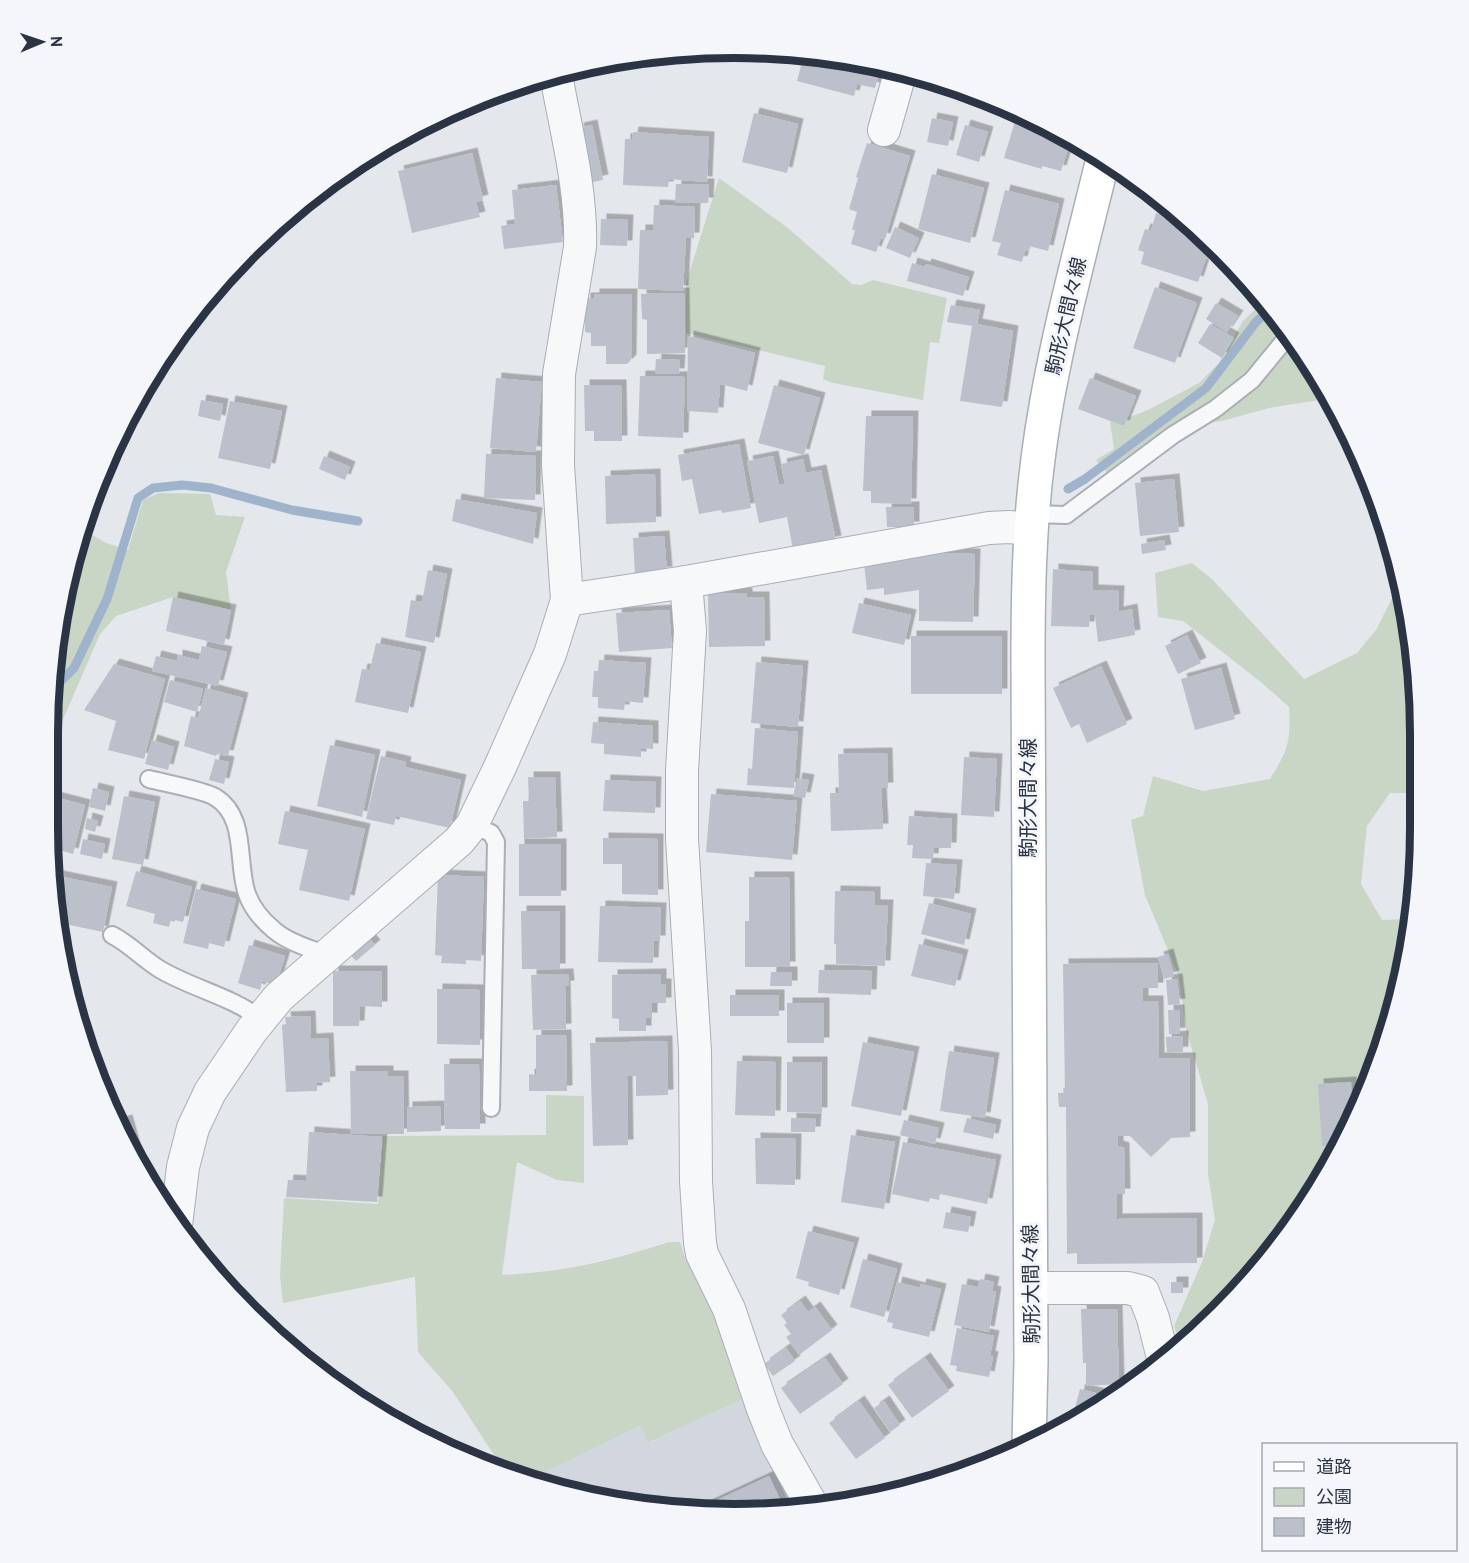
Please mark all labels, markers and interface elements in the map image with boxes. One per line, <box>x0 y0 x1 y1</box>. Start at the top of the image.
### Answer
north arrow <box>12 12 72 72</box>
text: N <box>47 36 67 47</box>
street label: 駒形大間々線 <box>1040 255 1092 377</box>
street label: 駒形大間々線 <box>1015 738 1041 858</box>
street label: 駒形大間々線 <box>1017 1224 1045 1344</box>
legend <box>1262 1443 1457 1551</box>
text: 道路 <box>1316 1455 1352 1478</box>
text: 公園 <box>1316 1485 1352 1508</box>
text: 建物 <box>1316 1515 1352 1538</box>

